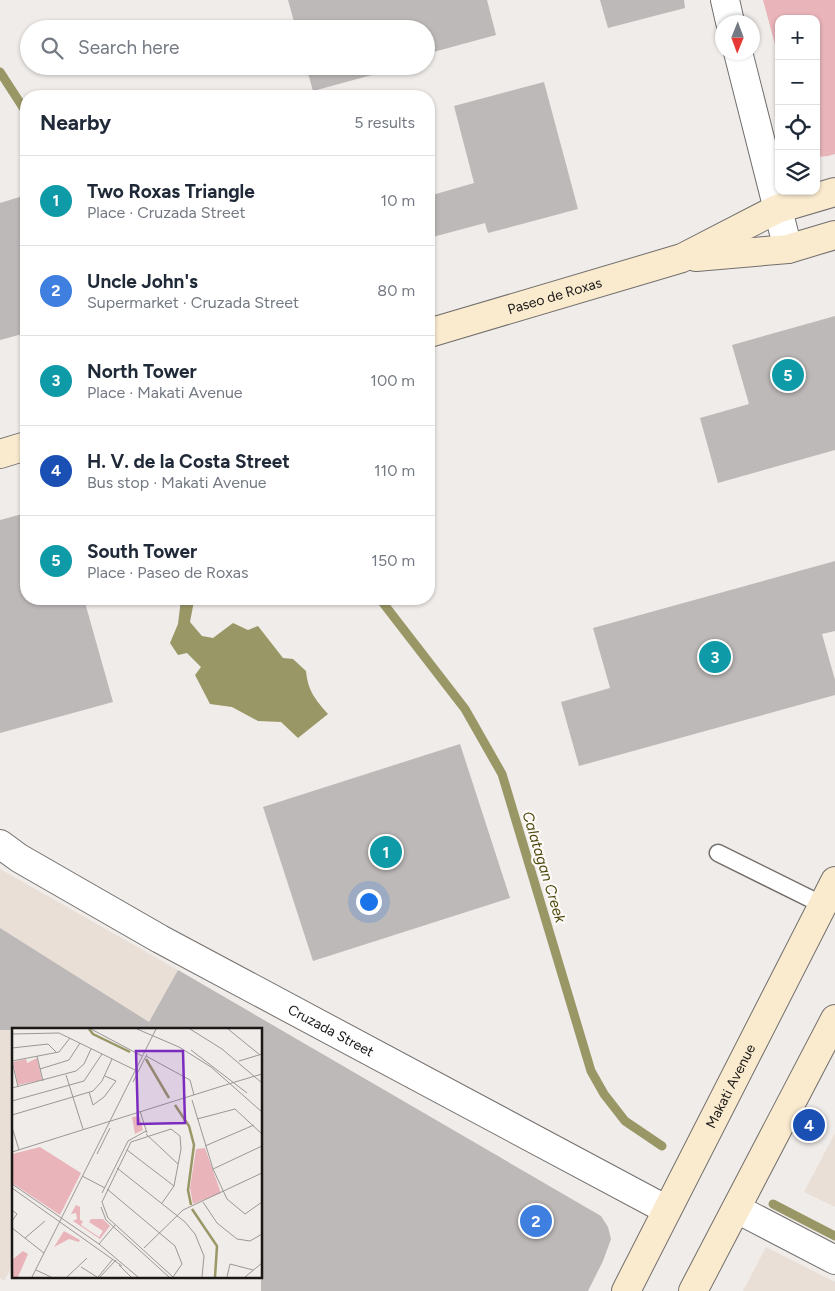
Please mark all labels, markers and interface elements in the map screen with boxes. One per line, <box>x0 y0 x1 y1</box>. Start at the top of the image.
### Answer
north arrow <box>715 15 760 60</box>
map controls <box>775 15 820 195</box>
button: + <box>775 15 820 60</box>
search box <box>20 20 435 75</box>
icon: search <box>38 34 66 62</box>
text: Search here <box>78 36 180 59</box>
button: − <box>775 60 820 105</box>
button: locate <box>775 105 820 150</box>
text: Nearby <box>40 110 111 135</box>
text: 5 results <box>354 113 415 132</box>
button: layers <box>775 150 820 195</box>
text: Two Roxas Triangle <box>87 180 255 203</box>
text: 1 <box>53 191 59 210</box>
text: 10 m <box>381 191 415 210</box>
text: Place · Cruzada Street <box>87 203 245 222</box>
text: Uncle John's <box>87 270 198 293</box>
street label: Paseo de Roxas <box>506 274 604 318</box>
text: 2 <box>51 281 61 300</box>
text: 80 m <box>377 281 415 300</box>
text: Supermarket · Cruzada Street <box>87 293 299 312</box>
pin: 5 <box>772 356 804 394</box>
text: North Tower <box>87 360 197 383</box>
text: 3 <box>52 371 60 390</box>
text: 100 m <box>370 371 415 390</box>
text: Place · Makati Avenue <box>87 383 243 402</box>
text: H. V. de la Costa Street <box>87 450 290 473</box>
text: 4 <box>51 461 61 480</box>
text: 110 m <box>374 461 415 480</box>
text: Bus stop · Makati Avenue <box>87 473 267 492</box>
text: South Tower <box>87 540 197 563</box>
text: 5 <box>51 551 61 570</box>
text: 150 m <box>371 551 415 570</box>
text: Place · Paseo de Roxas <box>87 563 248 582</box>
pin: 3 <box>699 638 731 676</box>
water label: Calatagan Creek <box>518 809 570 926</box>
pin: 1 <box>370 833 402 871</box>
your location <box>356 889 382 915</box>
street label: Cruzada Street <box>285 1001 376 1061</box>
inset map <box>12 1028 262 1278</box>
street label: Makati Avenue <box>702 1041 760 1131</box>
pin: 4 <box>793 1106 825 1144</box>
pin: 2 <box>520 1202 552 1240</box>

